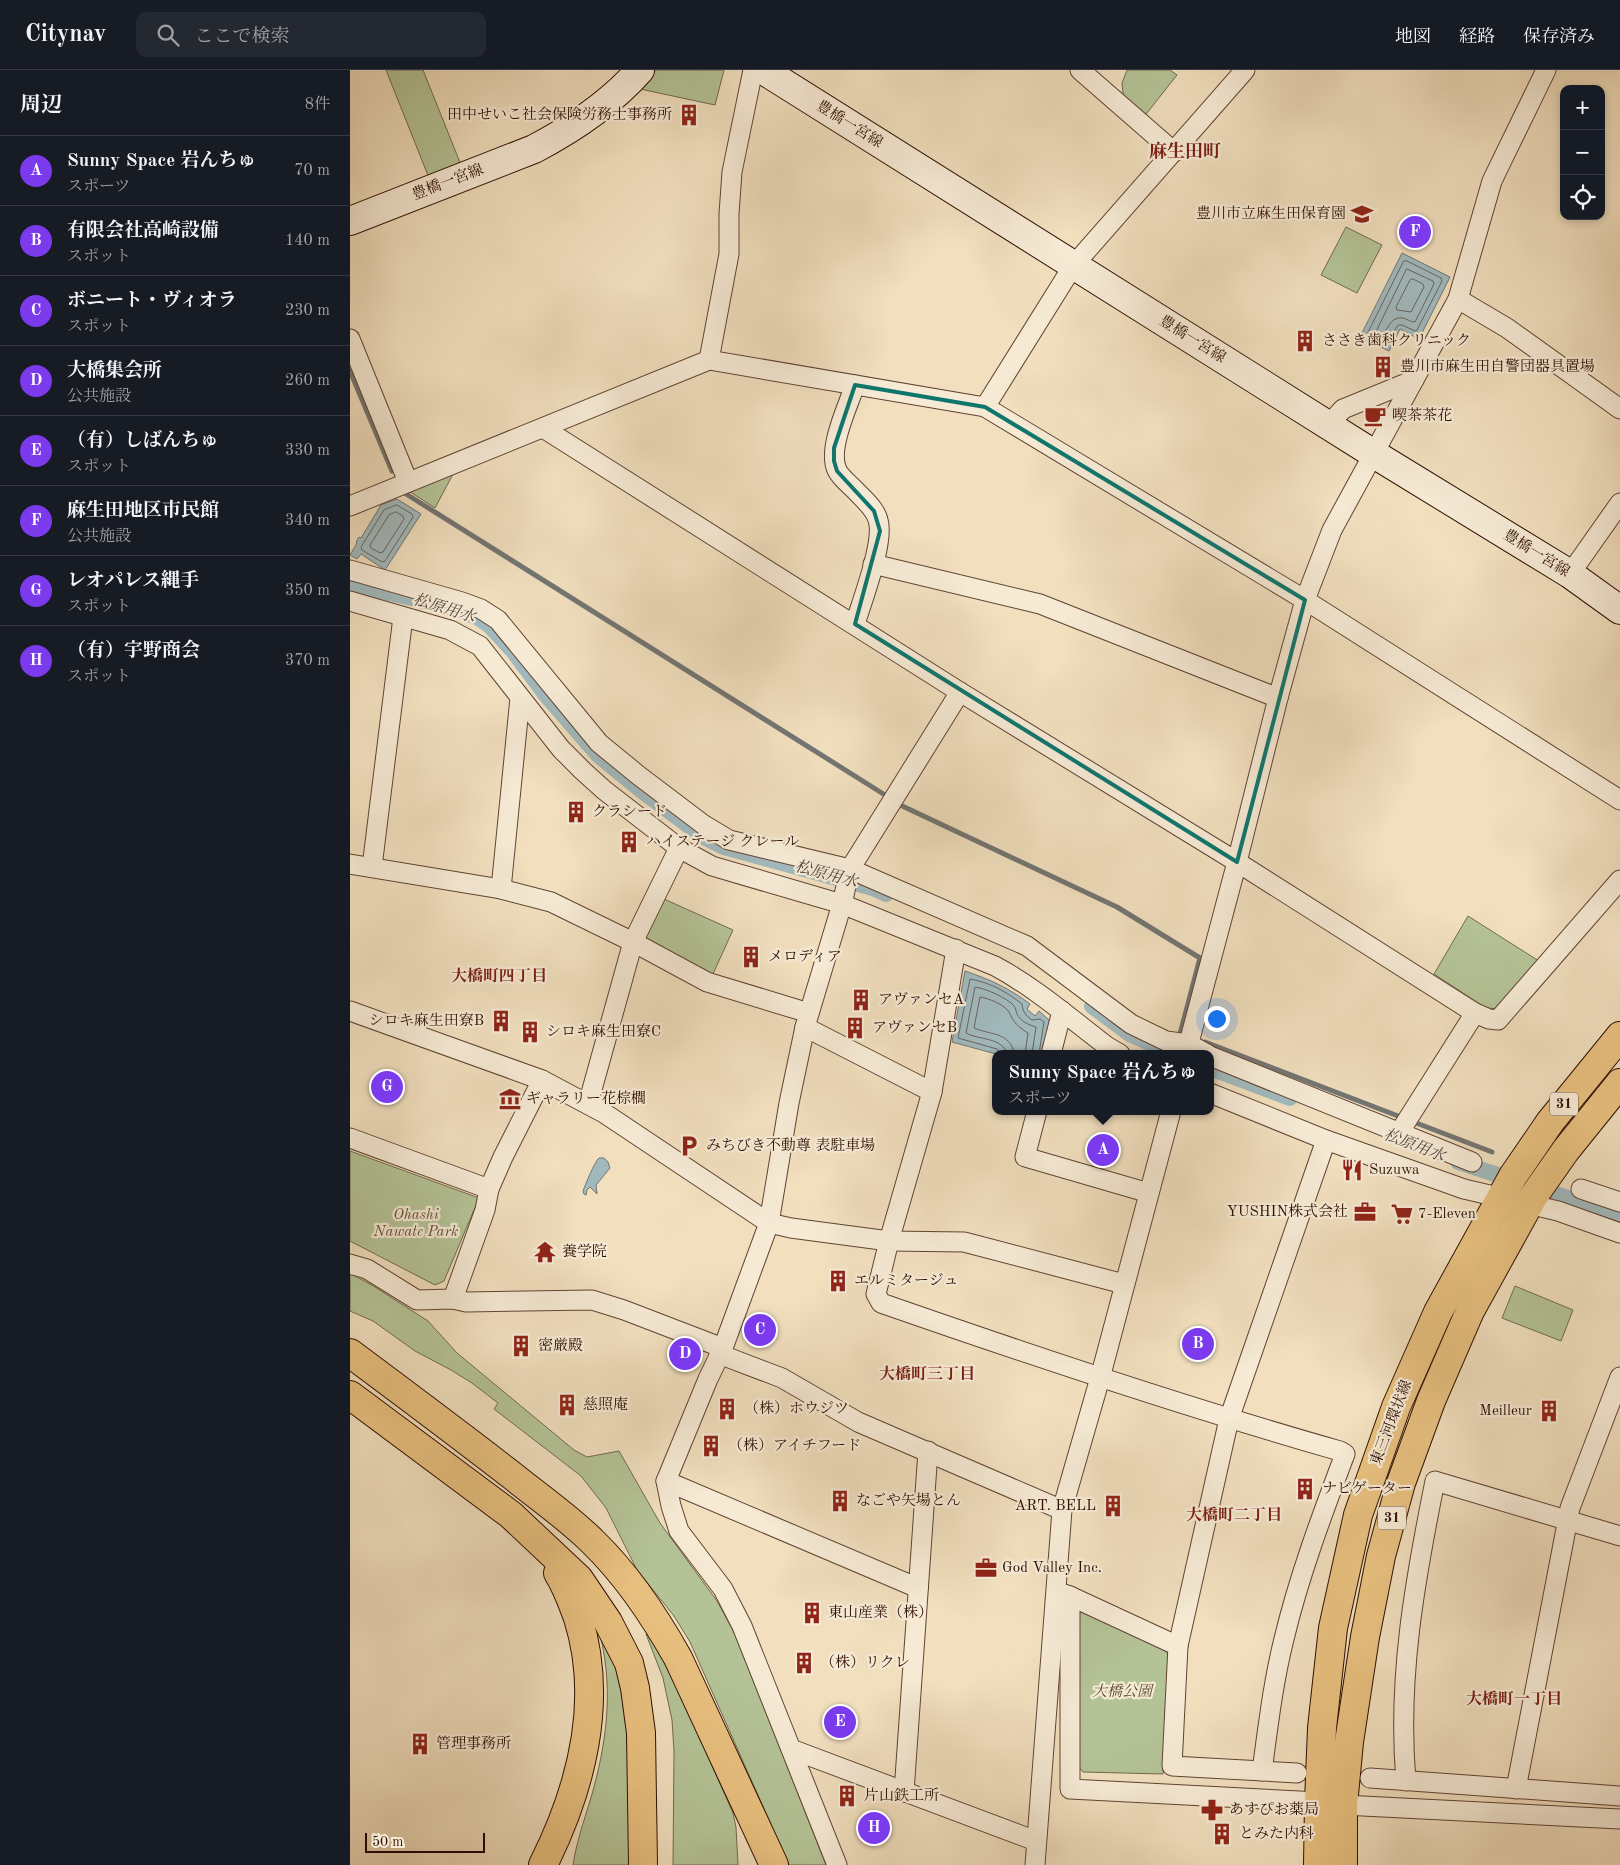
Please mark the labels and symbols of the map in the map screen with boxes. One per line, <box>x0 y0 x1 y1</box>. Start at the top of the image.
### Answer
street label: 豊橋一宮線 <box>813 97 886 151</box>
building icon: 田中せいこ社会保険労務士事務所 <box>676 102 702 128</box>
place label: 田中せいこ社会保険労務士事務所 <box>447 106 672 123</box>
district label: 麻生田町 <box>1149 141 1221 161</box>
street label: 豊橋一宮線 <box>410 161 486 203</box>
school or university icon: 豊川市立麻生田保育園 <box>1349 201 1375 227</box>
place label: 豊川市立麻生田保育園 <box>1196 205 1346 222</box>
pin: F <box>1399 213 1431 251</box>
street label: 豊橋一宮線 <box>1156 312 1229 366</box>
building icon: ささき歯科クリニック <box>1292 328 1318 354</box>
place label: ささき歯科クリニック <box>1322 332 1471 349</box>
building icon: 豊川市麻生田自警団器具置場 <box>1370 354 1396 380</box>
place label: 豊川市麻生田自警団器具置場 <box>1400 358 1595 375</box>
cafe icon: 喫茶茶花 <box>1362 403 1388 429</box>
place label: 喫茶茶花 <box>1392 407 1452 424</box>
street label: 豊橋一宮線 <box>1500 526 1573 580</box>
water label: 松原用水 <box>411 590 479 627</box>
building icon: クラシード <box>563 799 589 825</box>
place label: クラシード <box>592 804 667 820</box>
building icon: ハイステージ クレール <box>616 829 642 855</box>
place label: ハイステージ クレール <box>646 834 799 850</box>
water label: 松原用水 <box>793 857 861 892</box>
building icon: メロディア <box>738 944 764 970</box>
place label: メロディア <box>768 948 842 965</box>
district label: 大橋町四丁目 <box>451 967 547 985</box>
building icon: アヴァンセA <box>848 987 874 1013</box>
place label: アヴァンセA <box>878 991 965 1008</box>
your location <box>1204 1006 1230 1032</box>
building icon: シロキ麻生田寮B <box>488 1008 514 1034</box>
place label: シロキ麻生田寮B <box>369 1012 484 1029</box>
building icon: アヴァンセB <box>842 1015 868 1041</box>
building icon: シロキ麻生田寮C <box>517 1019 543 1045</box>
place label: アヴァンセB <box>872 1019 957 1036</box>
place label: シロキ麻生田寮C <box>546 1023 661 1040</box>
pin: G <box>371 1068 403 1106</box>
museum icon: ギャラリー花棕櫚 <box>497 1086 523 1112</box>
place label: ギャラリー花棕櫚 <box>526 1090 646 1107</box>
road number: 31 <box>1550 1092 1578 1116</box>
water label: 松原用水 <box>1381 1125 1449 1166</box>
pin: A <box>1087 1131 1119 1169</box>
parking icon: みちびき不動尊 表駐車場 <box>676 1133 702 1159</box>
place label: みちびき不動尊 表駐車場 <box>706 1137 875 1154</box>
restaurant icon: Suzuwa <box>1339 1157 1365 1183</box>
place label: Suzuwa <box>1369 1163 1420 1178</box>
office icon: YUSHIN株式会社 <box>1352 1199 1378 1225</box>
supermarket icon: 7-Eleven <box>1389 1201 1415 1227</box>
place label: YUSHIN株式会社 <box>1227 1203 1348 1220</box>
place label: 7-Eleven <box>1418 1207 1476 1222</box>
park label: Ohashi Nawate Park <box>373 1208 458 1240</box>
temple icon: 養学院 <box>532 1239 558 1265</box>
place label: 養学院 <box>562 1243 607 1260</box>
building icon: エルミタージュ <box>825 1268 851 1294</box>
place label: エルミタージュ <box>854 1273 958 1289</box>
pin: C <box>744 1311 776 1349</box>
pin: B <box>1182 1325 1214 1363</box>
building icon: 密厳殿 <box>508 1333 534 1359</box>
pin: D <box>669 1335 701 1373</box>
place label: 密厳殿 <box>538 1337 583 1354</box>
district label: 大橋町三丁目 <box>879 1365 975 1383</box>
street label: 東三河環状線 <box>1367 1378 1415 1468</box>
building icon: 慈照庵 <box>554 1392 580 1418</box>
place label: 慈照庵 <box>583 1396 628 1413</box>
building icon: （株）ホウジツ <box>714 1396 740 1422</box>
building icon: Meilleur <box>1536 1398 1562 1424</box>
place label: （株）ホウジツ <box>744 1400 849 1417</box>
place label: Meilleur <box>1479 1404 1532 1419</box>
building icon: （株）アイチフード <box>698 1433 724 1459</box>
place label: （株）アイチフード <box>728 1437 861 1454</box>
building icon: ナビゲーター <box>1292 1476 1318 1502</box>
place label: ナビゲーター <box>1322 1480 1412 1497</box>
building icon: なごや矢場とん <box>827 1488 853 1514</box>
place label: なごや矢場とん <box>856 1492 961 1509</box>
building icon: ART. BELL <box>1100 1493 1126 1519</box>
place label: ART. BELL <box>1015 1499 1096 1514</box>
district label: 大橋町二丁目 <box>1186 1506 1282 1524</box>
road number: 31 <box>1378 1506 1406 1530</box>
office icon: God Valley Inc. <box>973 1555 999 1581</box>
place label: God Valley Inc. <box>1002 1561 1102 1576</box>
building icon: 東山産業（株） <box>799 1600 825 1626</box>
place label: 東山産業（株） <box>828 1604 933 1621</box>
building icon: （株）リクレ <box>791 1650 817 1676</box>
place label: （株）リクレ <box>820 1654 910 1671</box>
park label: 大橋公園 <box>1092 1683 1155 1700</box>
district label: 大橋町一丁目 <box>1466 1690 1562 1708</box>
pin: E <box>824 1703 856 1741</box>
building icon: 管理事務所 <box>407 1731 433 1757</box>
place label: 管理事務所 <box>436 1735 511 1752</box>
building icon: 片山鉄工所 <box>834 1783 860 1809</box>
place label: 片山鉄工所 <box>864 1787 939 1804</box>
pharmacy icon: あすぴお薬局 <box>1199 1797 1225 1823</box>
place label: あすぴお薬局 <box>1229 1801 1319 1818</box>
pin: H <box>858 1809 890 1847</box>
building icon: とみた内科 <box>1209 1821 1235 1847</box>
place label: とみた内科 <box>1239 1825 1314 1842</box>
scale bar <box>365 1830 485 1853</box>

